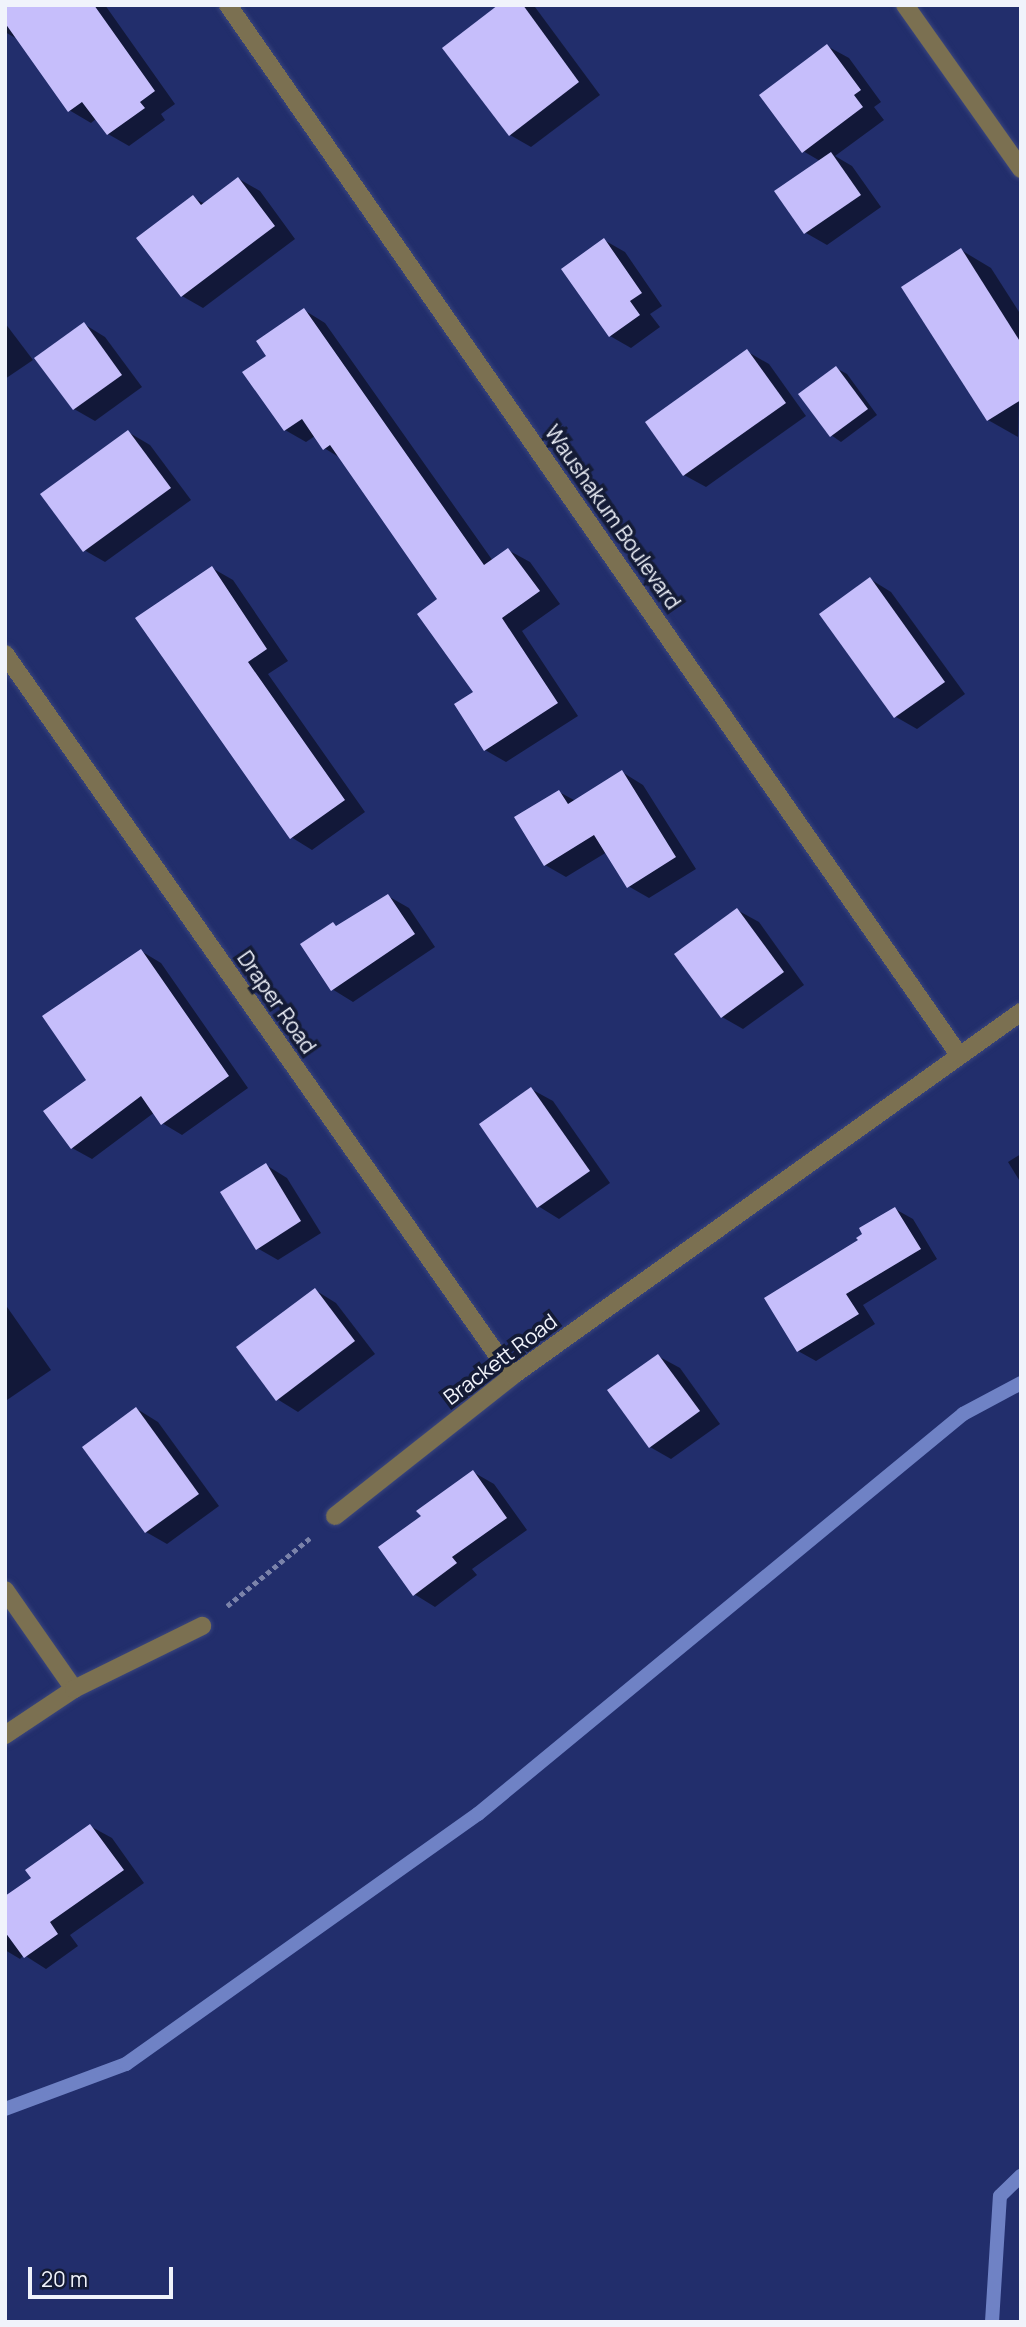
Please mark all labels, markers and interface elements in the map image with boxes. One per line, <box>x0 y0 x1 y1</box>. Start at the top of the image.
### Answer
street label: Waushakum Boulevard <box>540 420 686 614</box>
street label: Draper Road <box>233 946 321 1058</box>
street label: Brackett Road <box>438 1308 562 1410</box>
scale bar <box>32 2254 177 2298</box>
text: 20 m <box>41 2265 88 2293</box>

